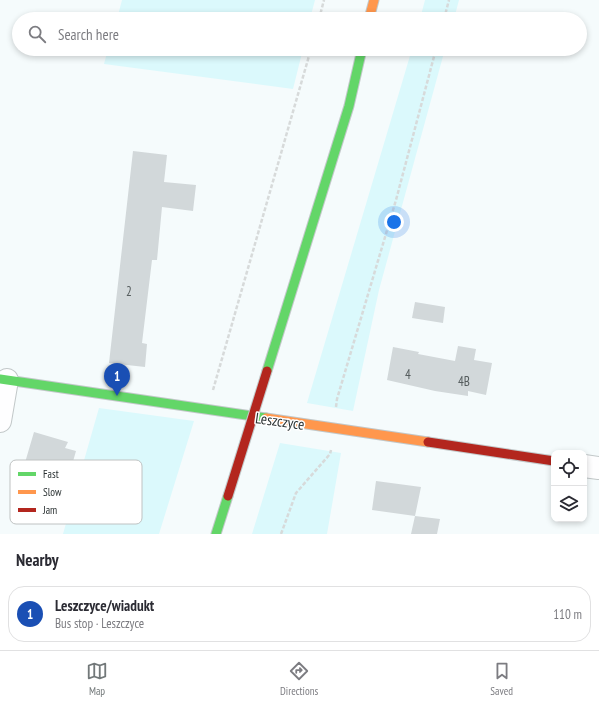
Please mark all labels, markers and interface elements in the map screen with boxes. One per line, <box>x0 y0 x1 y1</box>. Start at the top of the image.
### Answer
search box <box>12 12 587 56</box>
icon: search <box>26 23 48 45</box>
text: Search here <box>58 25 119 44</box>
your location <box>384 212 404 232</box>
house number: 2 <box>126 283 132 300</box>
pin: 1 <box>104 363 130 396</box>
house number: 4 <box>405 366 411 383</box>
house number: 4B <box>458 373 470 390</box>
street label: Leszczyce <box>254 408 306 434</box>
map controls <box>551 450 587 522</box>
button: locate <box>551 450 587 486</box>
legend <box>10 460 142 524</box>
text: Fast <box>43 467 59 481</box>
text: Slow <box>43 485 62 499</box>
button: layers <box>551 486 587 522</box>
text: Jam <box>42 503 57 517</box>
text: Nearby <box>16 549 59 571</box>
text: Leszczyce/wiadukt <box>55 596 154 615</box>
text: 1 <box>27 606 33 623</box>
text: 110 m <box>553 606 582 623</box>
text: Bus stop · Leszczyce <box>55 615 144 632</box>
tab: Map <box>86 660 108 698</box>
tab: Directions <box>280 660 318 698</box>
tab: Saved <box>490 660 513 698</box>

